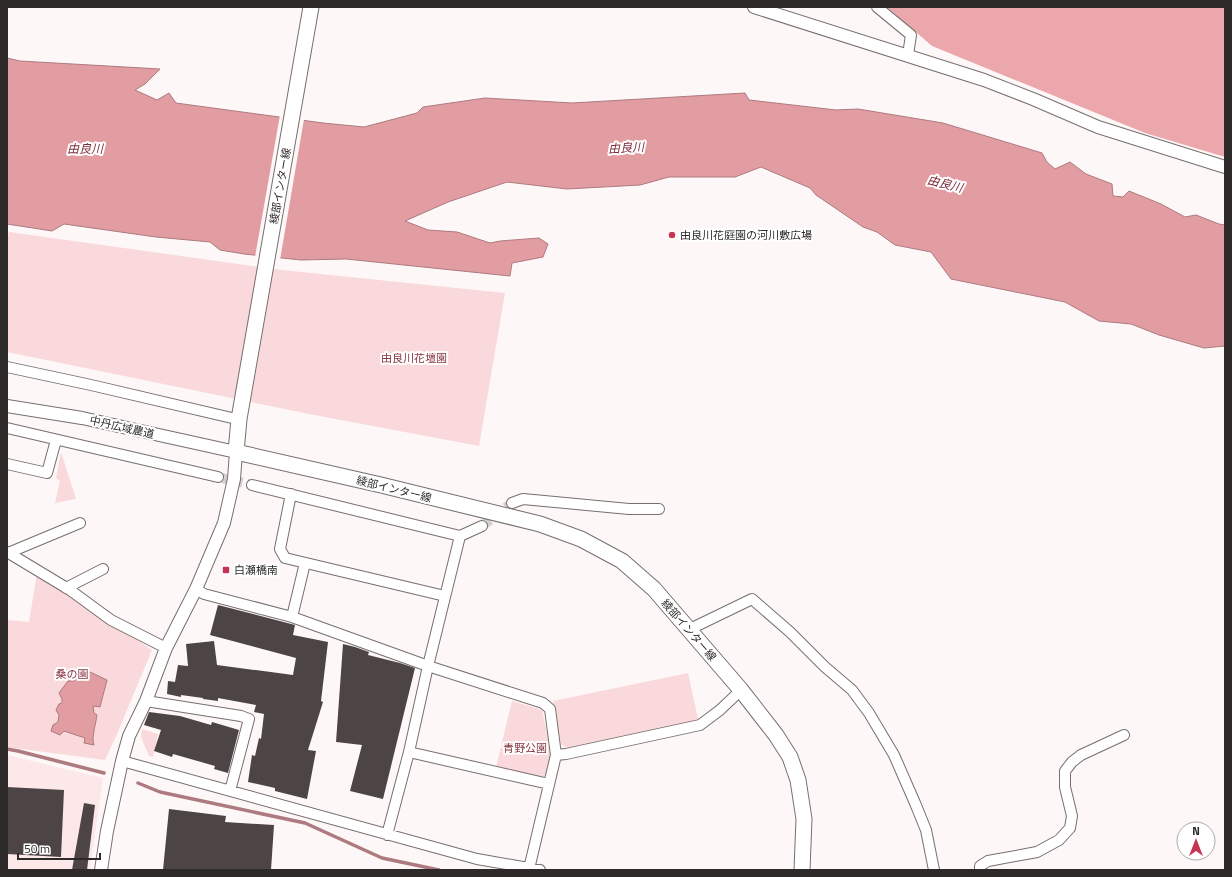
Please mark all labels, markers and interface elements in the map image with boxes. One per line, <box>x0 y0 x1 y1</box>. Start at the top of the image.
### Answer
water label: 由良川 <box>607 137 646 158</box>
water label: 由良川 <box>67 139 105 158</box>
street label: 綾部インター線 <box>265 147 295 225</box>
water label: 由良川 <box>925 170 967 198</box>
place label: 由良川花庭園の河川敷広場 <box>680 227 812 243</box>
marker: 由良川花庭園の河川敷広場 <box>667 230 677 240</box>
park label: 由良川花壇園 <box>381 350 447 366</box>
street label: 中丹広域農道 <box>88 412 156 442</box>
street label: 綾部インター線 <box>355 472 433 506</box>
place label: 白瀬橋南 <box>234 562 278 578</box>
marker: 白瀬橋南 <box>221 565 231 575</box>
street label: 綾部インター線 <box>658 596 720 664</box>
park label: 桑の園 <box>56 666 89 682</box>
park label: 青野公園 <box>503 740 547 756</box>
north arrow <box>1176 821 1216 861</box>
text: N <box>1192 823 1200 839</box>
scale bar <box>18 835 100 861</box>
text: 50 m <box>24 839 50 858</box>

